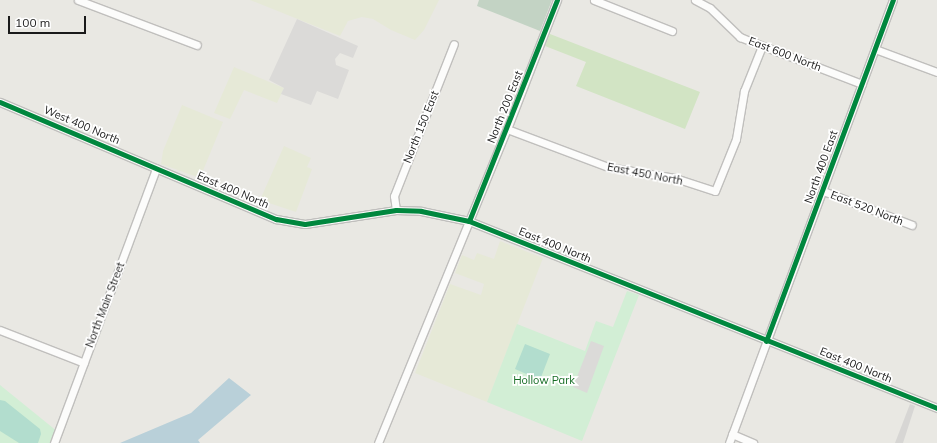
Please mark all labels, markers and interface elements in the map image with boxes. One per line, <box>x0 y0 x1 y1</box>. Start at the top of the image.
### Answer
scale bar <box>10 8 88 34</box>
text: 100 m <box>15 15 50 30</box>
street label: East 600 North <box>747 34 823 74</box>
street label: North 200 East <box>484 69 526 145</box>
street label: North 150 East <box>400 89 442 165</box>
street label: West 400 North <box>42 103 122 147</box>
street label: North 400 East <box>802 129 840 205</box>
street label: East 450 North <box>606 160 684 188</box>
street label: East 400 North <box>195 169 271 211</box>
street label: East 520 North <box>829 188 905 228</box>
street label: East 400 North <box>517 224 593 266</box>
street label: North Main Street <box>83 260 127 350</box>
street label: East 400 North <box>818 344 894 386</box>
park label: Hollow Park <box>513 373 575 387</box>

